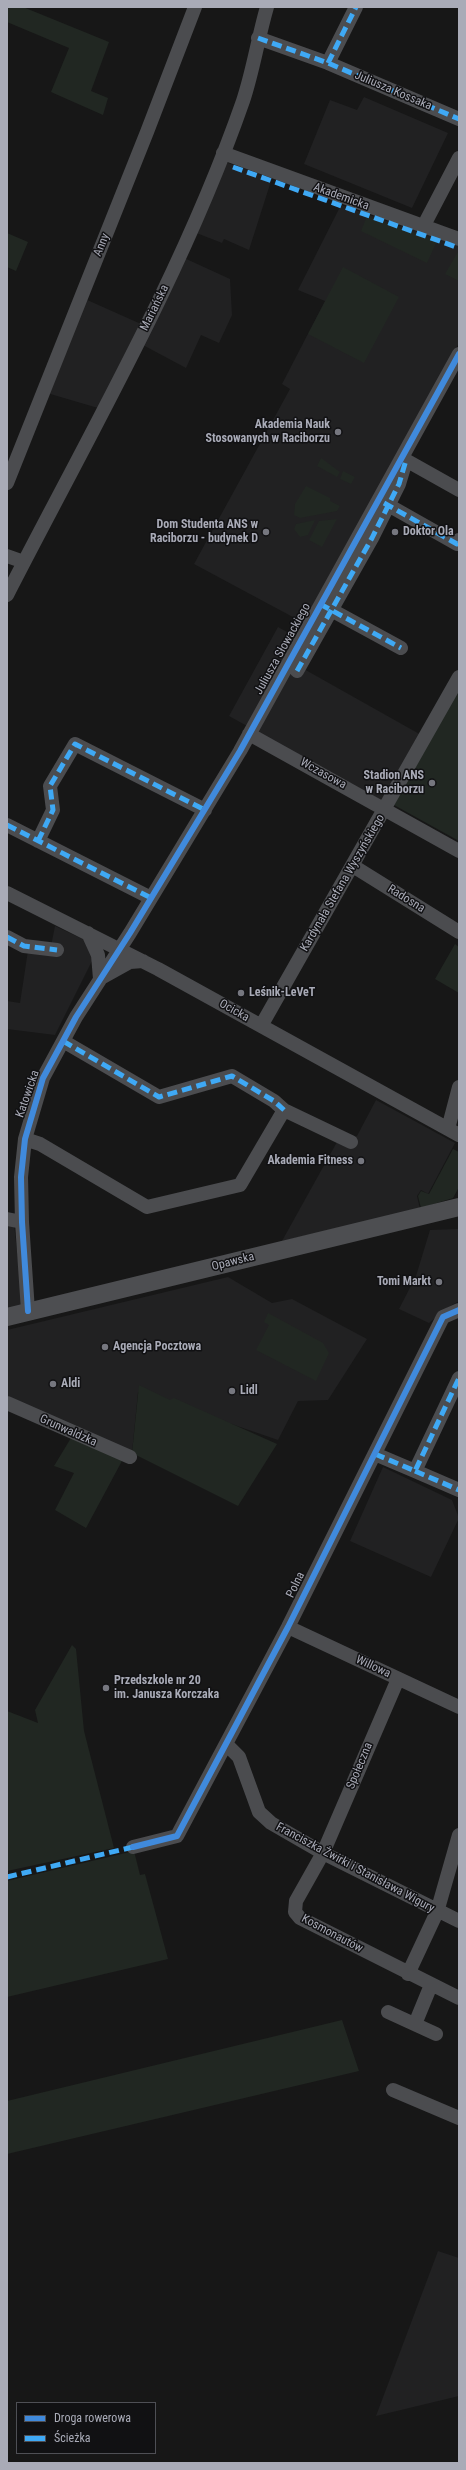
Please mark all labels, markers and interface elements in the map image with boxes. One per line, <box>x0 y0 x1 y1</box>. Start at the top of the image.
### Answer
street label: Juliusza Kossaka <box>352 68 434 114</box>
street label: Akademicka <box>311 180 371 214</box>
street label: Anny <box>91 231 113 259</box>
street label: Mariańska <box>138 283 172 333</box>
place label: Akademia Nauk Stosowanych w Raciborzu <box>206 418 330 446</box>
marker: Akademia Nauk Stosowanych w Raciborzu <box>333 427 343 437</box>
place label: Dom Studenta ANS w Raciborzu - budynek D <box>150 518 258 546</box>
place label: Doktor Ola <box>403 525 454 539</box>
marker: Dom Studenta ANS w Raciborzu - budynek D <box>261 527 271 537</box>
marker: Doktor Ola <box>390 527 400 537</box>
street label: Juliusza Słowackiego <box>252 601 314 697</box>
street label: Wczasowa <box>297 755 349 793</box>
place label: Stadion ANS w Raciborzu <box>364 769 424 797</box>
marker: Stadion ANS w Raciborzu <box>427 778 437 788</box>
street label: Kardynała Stefana Wyszyńskiego <box>298 812 388 954</box>
street label: Radosna <box>385 882 427 916</box>
place label: Leśnik-LeVeT <box>249 986 315 1000</box>
marker: Leśnik-LeVeT <box>236 988 246 998</box>
street label: Ocicka <box>216 997 252 1025</box>
street label: Katowicka <box>13 1068 43 1120</box>
place label: Akademia Fitness <box>267 1154 353 1168</box>
marker: Akademia Fitness <box>356 1156 366 1166</box>
street label: Opawska <box>210 1250 256 1274</box>
place label: Tomi Markt <box>377 1275 431 1289</box>
marker: Tomi Markt <box>434 1277 444 1287</box>
place label: Agencja Pocztowa <box>113 1340 201 1354</box>
marker: Agencja Pocztowa <box>100 1342 110 1352</box>
place label: Aldi <box>61 1377 80 1391</box>
marker: Aldi <box>48 1379 58 1389</box>
place label: Lidl <box>240 1384 258 1398</box>
marker: Lidl <box>227 1386 237 1396</box>
street label: Grunwaldzka <box>37 1412 99 1450</box>
street label: Polna <box>284 1570 308 1600</box>
street label: Willowa <box>353 1653 393 1681</box>
place label: Przedszkole nr 20 im. Janusza Korczaka <box>114 1674 219 1702</box>
marker: Przedszkole nr 20 im. Janusza Korczaka <box>101 1683 111 1693</box>
street label: Społeczna <box>344 1741 376 1791</box>
street label: Franciszka Żwirki i Stanisława Wigury <box>273 1820 437 1916</box>
street label: Kosmonautów <box>299 1912 365 1956</box>
legend <box>16 2402 156 2454</box>
text: Droga rowerowa <box>54 2411 131 2425</box>
text: Ścieżka <box>54 2431 91 2445</box>

